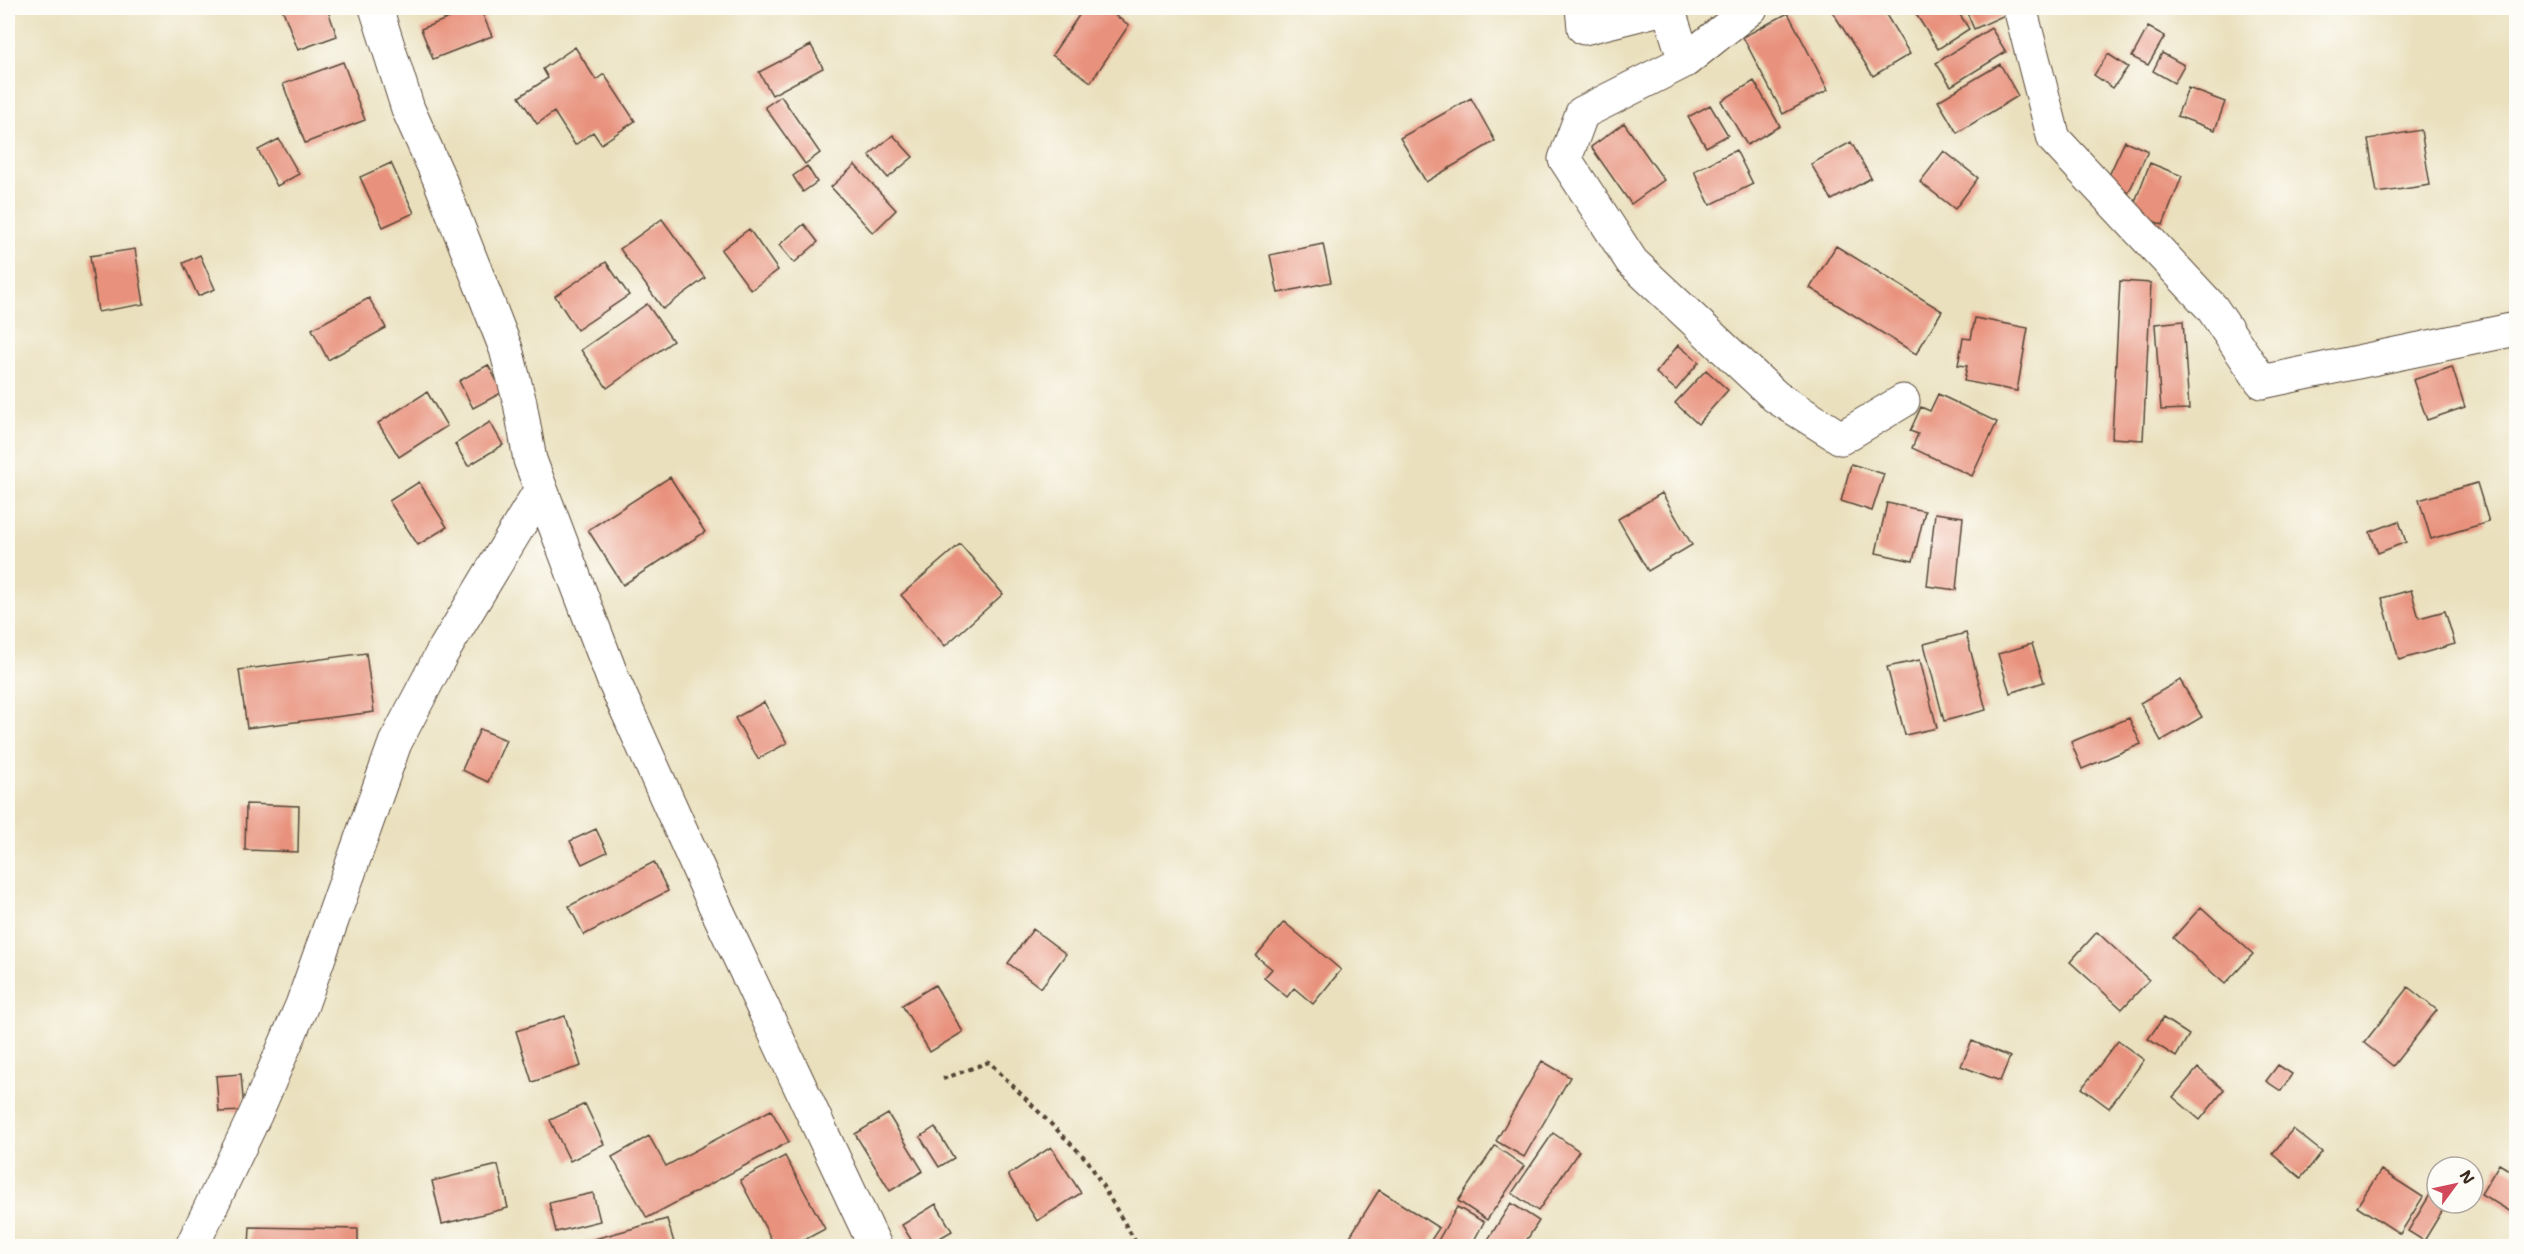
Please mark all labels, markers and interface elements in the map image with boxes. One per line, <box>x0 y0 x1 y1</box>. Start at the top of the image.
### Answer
north arrow <box>2425 1155 2485 1215</box>
text: N <box>2455 1166 2479 1188</box>

